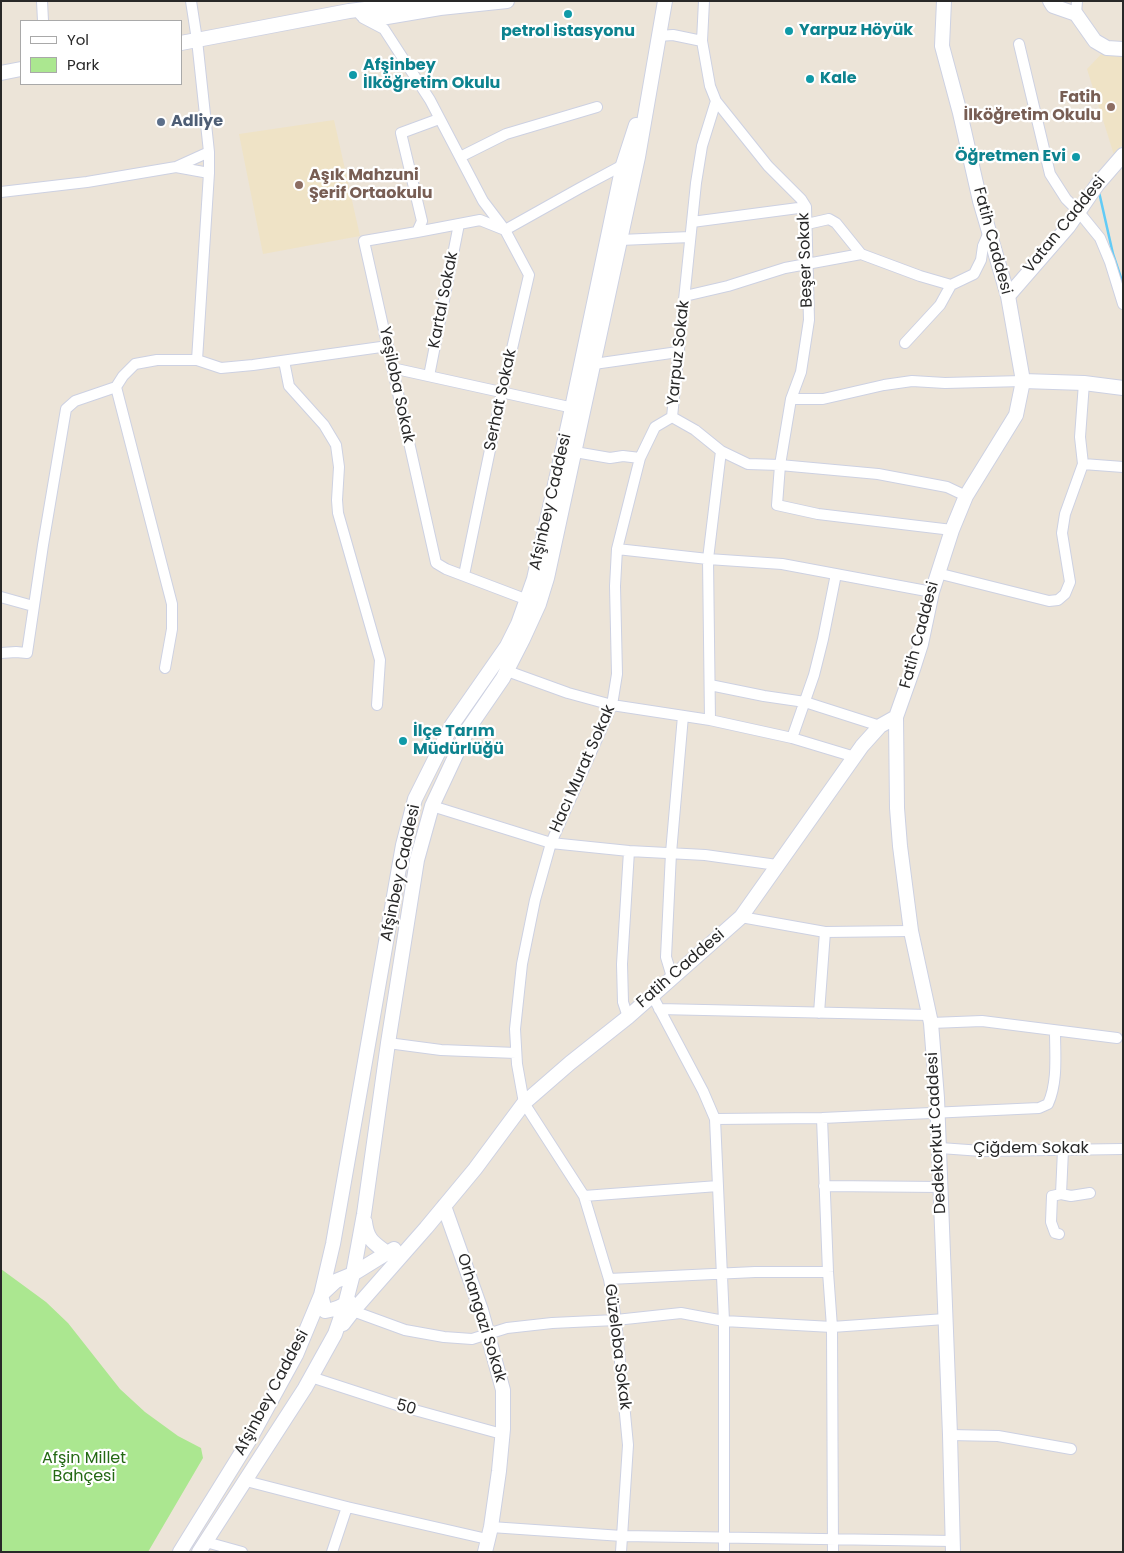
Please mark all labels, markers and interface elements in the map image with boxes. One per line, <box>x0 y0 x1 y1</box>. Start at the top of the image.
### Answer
marker: petrol istasyonu <box>562 8 574 20</box>
legend <box>20 20 182 85</box>
place label: Yarpuz Höyük <box>799 21 913 41</box>
place label: petrol istasyonu <box>501 22 635 42</box>
marker: Yarpuz Höyük <box>783 25 795 37</box>
text: Yol <box>67 29 89 50</box>
text: Park <box>67 54 99 75</box>
place label: Afşinbey İlköğretim Okulu <box>363 56 500 94</box>
marker: Afşinbey İlköğretim Okulu <box>347 69 359 81</box>
place label: Kale <box>820 69 857 89</box>
marker: Kale <box>804 73 816 85</box>
place label: Fatih İlköğretim Okulu <box>964 88 1101 126</box>
marker: Fatih İlköğretim Okulu <box>1105 101 1117 113</box>
place label: Adliye <box>171 112 223 132</box>
marker: Adliye <box>155 116 167 128</box>
place label: Öğretmen Evi <box>955 147 1066 167</box>
marker: Öğretmen Evi <box>1070 151 1082 163</box>
place label: Aşık Mahzuni Şerif Ortaokulu <box>309 166 433 204</box>
street label: Vatan Caddesi <box>1020 172 1110 278</box>
marker: Aşık Mahzuni Şerif Ortaokulu <box>293 179 305 191</box>
street label: Fatih Caddesi <box>968 185 1016 297</box>
street label: Beşer Sokak <box>795 212 817 308</box>
street label: Kartal Sokak <box>425 250 463 350</box>
street label: Yarpuz Sokak <box>664 299 694 407</box>
street label: Yeşiloba Sokak <box>374 325 418 445</box>
street label: Serhat Sokak <box>481 347 521 453</box>
street label: Afşinbey Caddesi <box>526 432 576 572</box>
street label: Fatih Caddesi <box>896 579 944 691</box>
street label: Hacı Murat Sokak <box>546 702 620 836</box>
place label: İlçe Tarım Müdürlüğü <box>413 722 504 760</box>
marker: İlçe Tarım Müdürlüğü <box>397 735 409 747</box>
street label: Afşinbey Caddesi <box>377 803 425 943</box>
street label: Fatih Caddesi <box>633 926 729 1012</box>
street label: Dedekorkut Caddesi <box>923 1052 951 1214</box>
street label: Çiğdem Sokak <box>973 1139 1089 1159</box>
street label: Orhangazi Sokak <box>452 1251 510 1385</box>
street label: Güzeloba Sokak <box>600 1283 634 1411</box>
street label: Afşinbey Caddesi <box>231 1327 313 1459</box>
street label: 50 <box>394 1396 418 1420</box>
park label: Afşin Millet Bahçesi <box>42 1449 126 1487</box>

